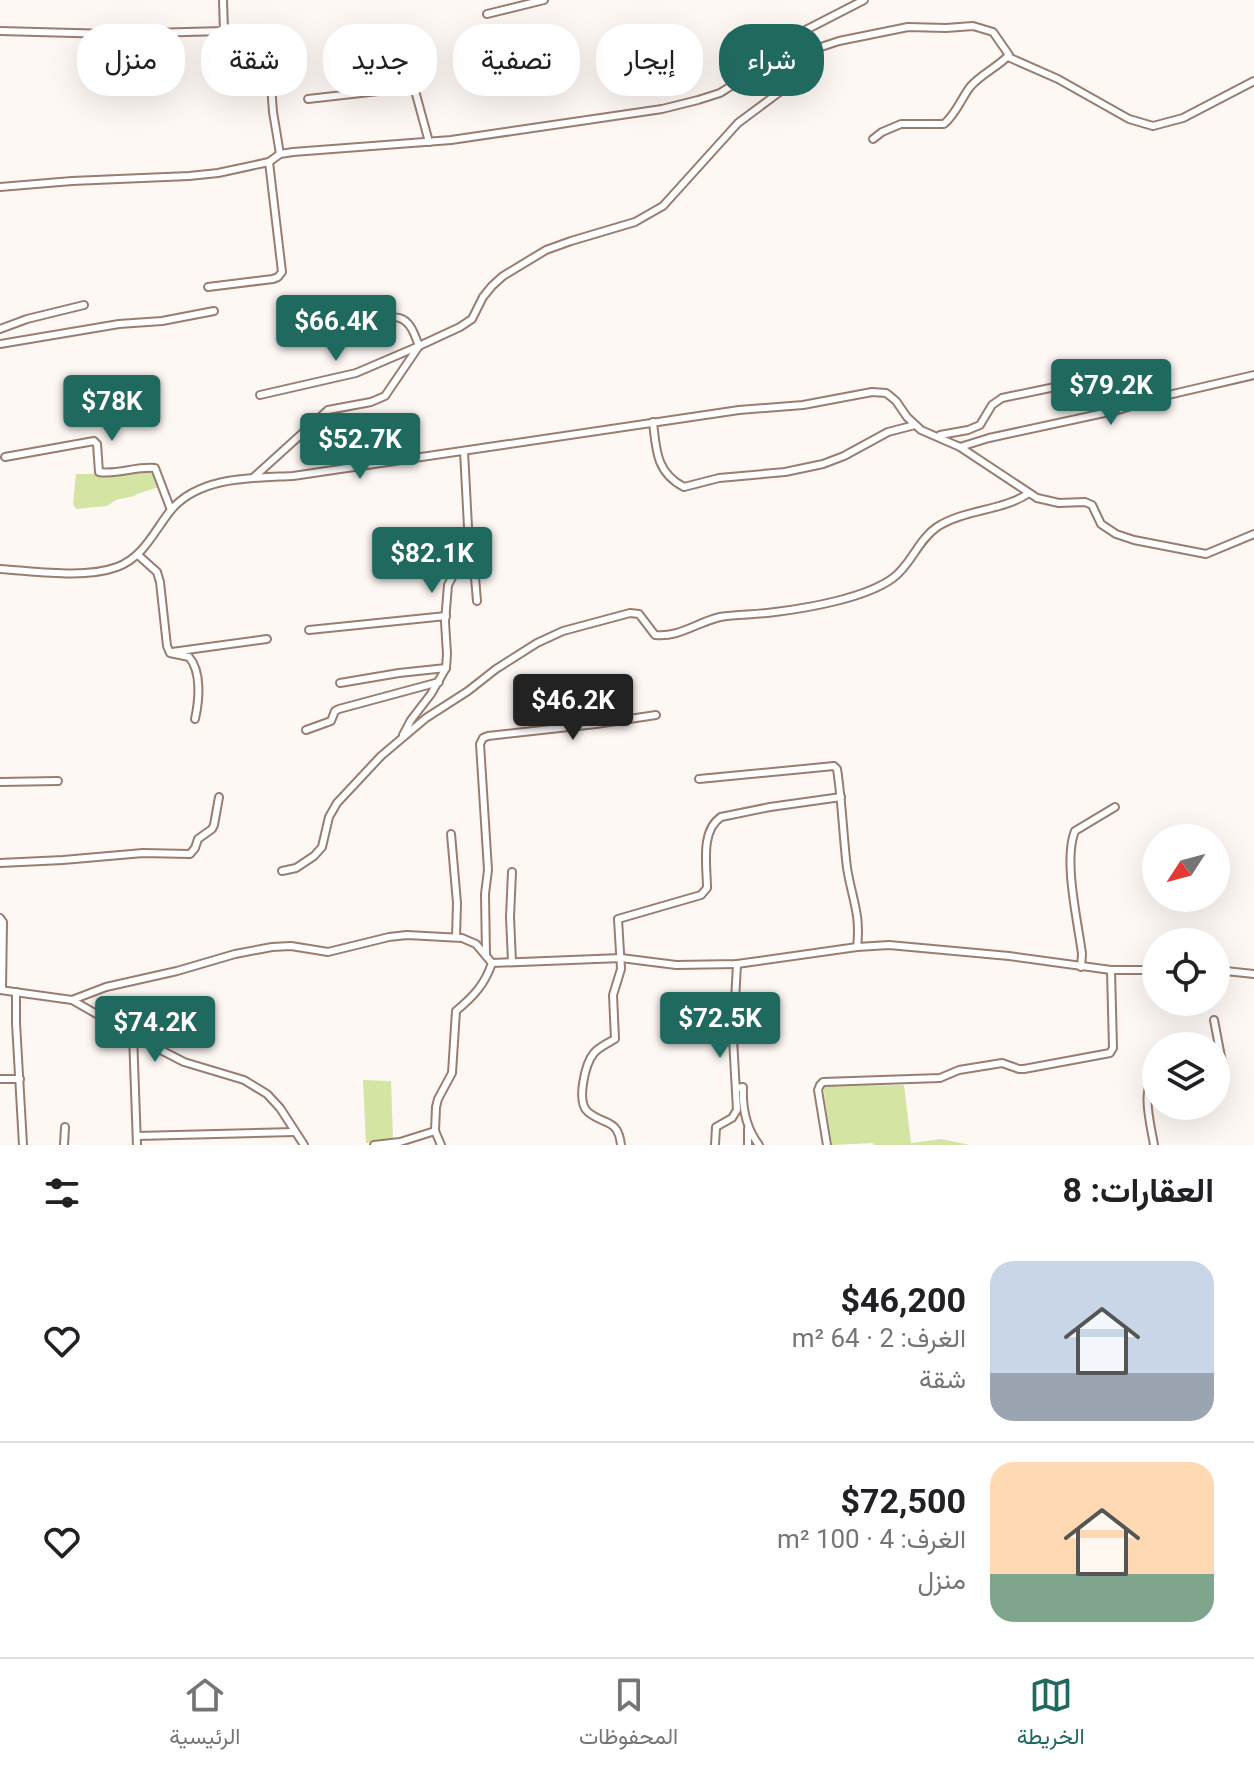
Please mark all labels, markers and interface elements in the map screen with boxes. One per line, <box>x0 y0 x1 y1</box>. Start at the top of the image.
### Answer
chip: منزل <box>77 24 185 96</box>
chip: شقة <box>201 24 307 96</box>
chip: جديد <box>323 24 437 96</box>
chip: تصفية <box>453 24 580 96</box>
chip: إيجار <box>596 24 703 96</box>
chip: شراء <box>719 24 824 96</box>
pin: $66.4K <box>271 295 401 363</box>
text: $66.4K <box>294 306 378 336</box>
pin: $79.2K <box>1046 359 1176 427</box>
text: $79.2K <box>1069 370 1153 400</box>
pin: $78K <box>65 375 159 443</box>
text: $78K <box>81 386 143 416</box>
pin: $52.7K <box>295 413 425 481</box>
text: $52.7K <box>318 424 402 454</box>
pin: $82.1K <box>367 527 497 595</box>
text: $82.1K <box>390 538 474 568</box>
pin: $46.2K <box>508 674 638 742</box>
text: $46.2K <box>531 685 615 715</box>
north arrow <box>1142 824 1230 912</box>
map controls <box>1142 824 1230 1120</box>
button: locate <box>1142 928 1230 1016</box>
pin: $72.5K <box>655 992 785 1060</box>
pin: $74.2K <box>90 996 220 1064</box>
text: $72.5K <box>678 1003 762 1033</box>
text: $74.2K <box>113 1007 197 1037</box>
button: layers <box>1142 1032 1230 1120</box>
text: العقارات: 8 <box>1062 1170 1214 1210</box>
icon: filters <box>40 1171 84 1215</box>
text: $46,200 <box>841 1280 966 1320</box>
icon: home <box>1054 1293 1150 1389</box>
icon: heart <box>40 1319 84 1363</box>
text: الغرف: 2 · 64 m² <box>792 1323 966 1353</box>
text: شقة <box>919 1364 966 1394</box>
text: $72,500 <box>841 1481 966 1521</box>
icon: home <box>1054 1494 1150 1590</box>
icon: heart <box>40 1520 84 1564</box>
text: الغرف: 4 · 100 m² <box>777 1524 966 1554</box>
text: منزل <box>917 1565 966 1595</box>
tab: الرئيسية <box>169 1673 240 1756</box>
tab: المحفوظات <box>579 1673 678 1756</box>
tab: الخريطة <box>1017 1673 1085 1756</box>

